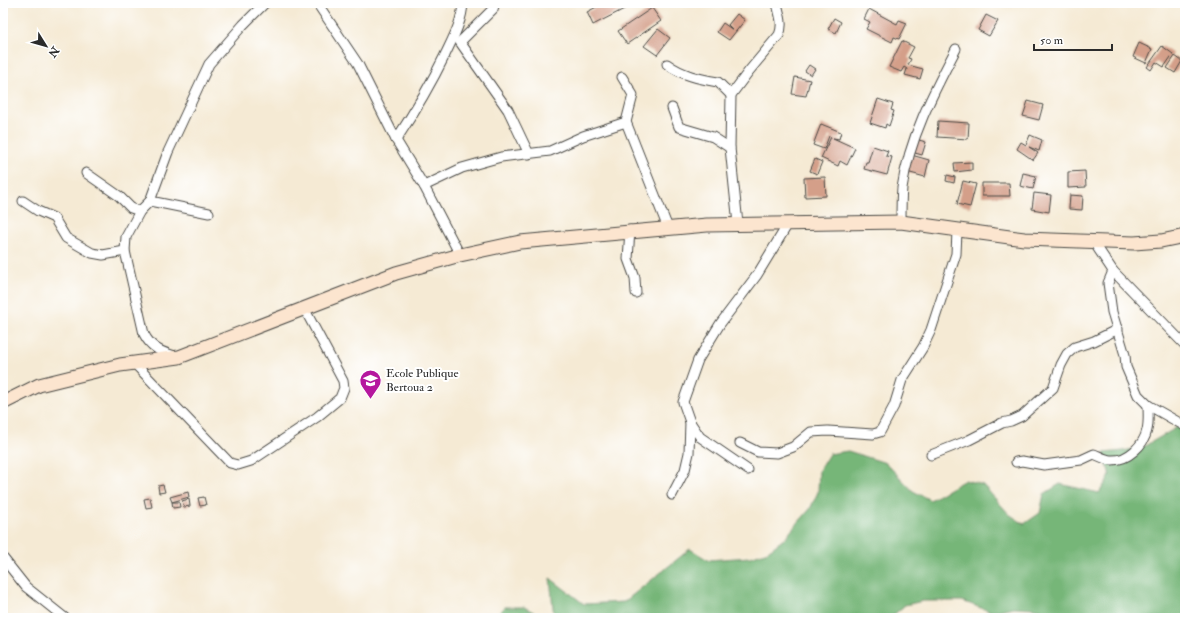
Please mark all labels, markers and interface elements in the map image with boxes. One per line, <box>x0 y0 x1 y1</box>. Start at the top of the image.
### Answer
north arrow <box>26 26 66 66</box>
scale bar <box>1034 26 1112 52</box>
text: 50 m <box>1040 33 1064 48</box>
text: N <box>45 43 62 60</box>
place label: Ecole Publique Bertoua 2 <box>386 366 458 395</box>
school or university icon: Ecole Publique Bertoua 2 <box>358 367 384 400</box>

